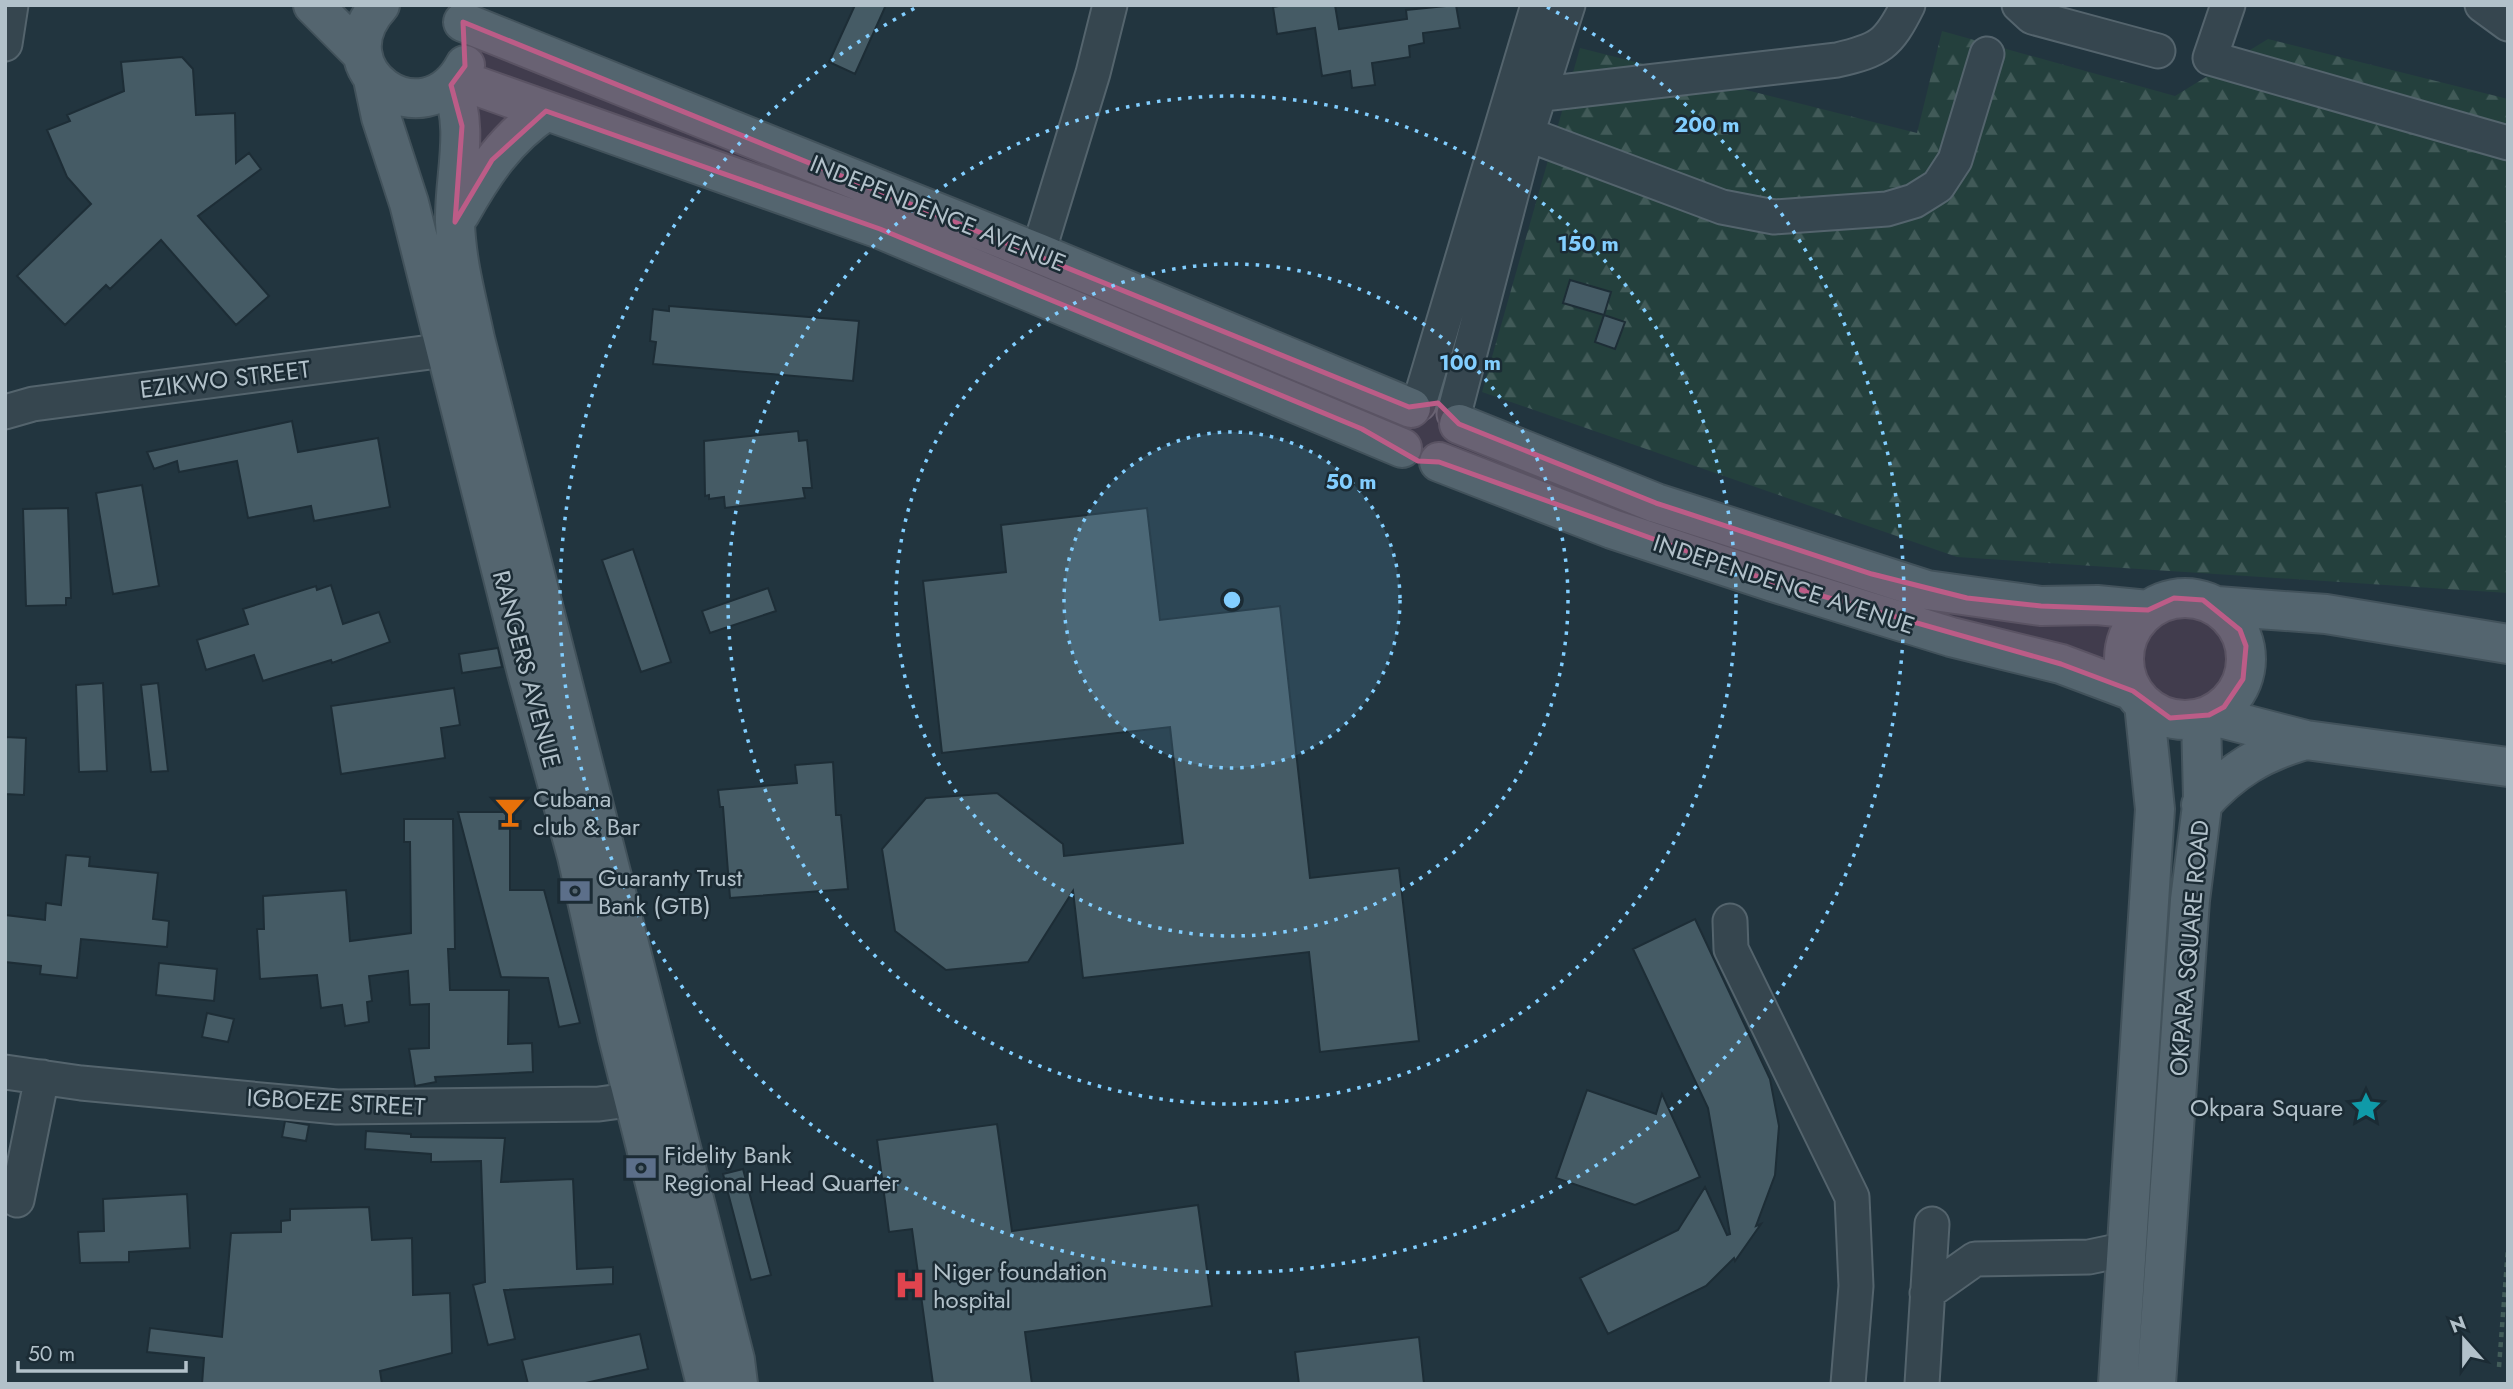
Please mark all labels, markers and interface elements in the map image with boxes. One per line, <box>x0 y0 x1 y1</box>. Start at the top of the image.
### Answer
text: 200 m <box>1674 110 1740 140</box>
street label: INDEPENDENCE AVENUE <box>805 146 1071 280</box>
text: 150 m <box>1557 229 1619 259</box>
text: 100 m <box>1439 348 1501 378</box>
street label: EZIKWO STREET <box>138 351 312 407</box>
text: 50 m <box>1326 467 1376 497</box>
street label: INDEPENDENCE AVENUE <box>1649 525 1919 643</box>
street label: RANGERS AVENUE <box>484 567 570 771</box>
centre of rings <box>1220 588 1244 612</box>
place label: Cubana club & Bar <box>533 781 641 844</box>
bar icon: Cubana club & Bar <box>493 795 527 829</box>
street label: OKPARA SQUARE ROAD <box>2160 818 2218 1078</box>
place label: Guaranty Trust Bank (GTB) <box>598 860 742 923</box>
bank icon: Guaranty Trust Bank (GTB) <box>558 874 592 908</box>
street label: IGBOEZE STREET <box>246 1080 426 1124</box>
place label: Okpara Square <box>2190 1090 2343 1125</box>
place icon: Okpara Square <box>2349 1090 2383 1124</box>
place label: Fidelity Bank Regional Head Quarter <box>664 1137 900 1200</box>
bank icon: Fidelity Bank Regional Head Quarter <box>624 1151 658 1185</box>
place label: Niger foundation hospital <box>933 1254 1107 1317</box>
hospital icon: Niger foundation hospital <box>893 1268 927 1302</box>
north arrow <box>2429 1305 2499 1375</box>
text: N <box>2446 1309 2470 1340</box>
scale bar <box>18 1330 186 1374</box>
text: 50 m <box>28 1339 75 1369</box>

